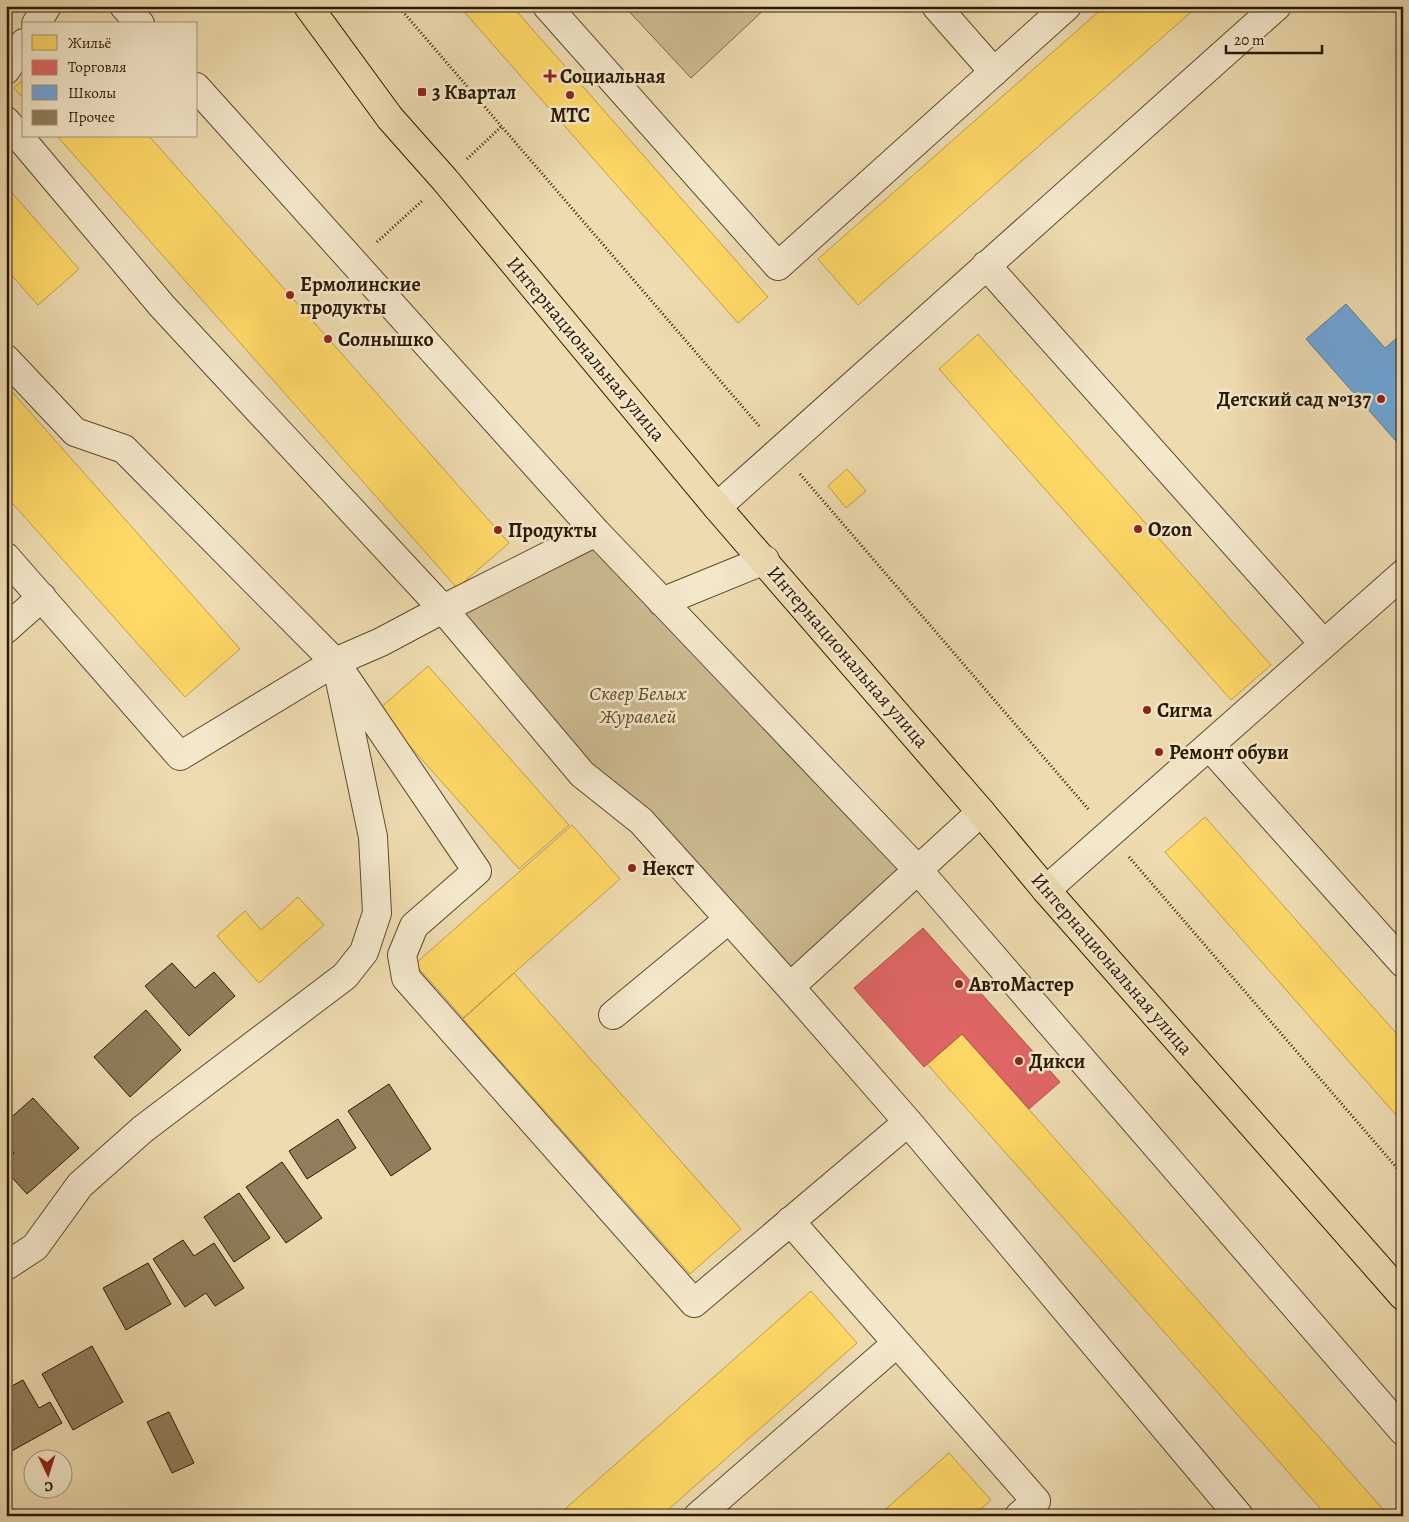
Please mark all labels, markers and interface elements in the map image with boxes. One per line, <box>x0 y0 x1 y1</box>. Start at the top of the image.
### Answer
legend <box>22 22 198 138</box>
scale bar <box>1226 22 1323 54</box>
text: 20 m <box>1234 30 1265 50</box>
text: Жильё <box>68 33 111 53</box>
text: Торговля <box>68 57 126 77</box>
place label: Социальная <box>560 63 666 90</box>
marker: Социальная <box>544 70 556 82</box>
place label: 3 Квартал <box>432 79 516 106</box>
text: Школы <box>68 83 116 103</box>
marker: 3 Квартал <box>416 86 428 98</box>
marker: МТС <box>564 89 576 101</box>
place label: МТС <box>550 102 590 129</box>
text: Прочее <box>68 107 115 127</box>
street label: Интернациональная улица <box>500 251 672 448</box>
place label: Ермолинские продукты <box>300 271 421 321</box>
marker: Ермолинские продукты <box>284 289 296 301</box>
place label: Солнышко <box>338 326 434 353</box>
marker: Солнышко <box>322 333 334 345</box>
place label: Детский сад №137 <box>1217 386 1371 413</box>
marker: Детский сад №137 <box>1375 393 1387 405</box>
place label: Ozon <box>1148 516 1192 543</box>
place label: Продукты <box>508 517 597 544</box>
marker: Ozon <box>1132 523 1144 535</box>
marker: Продукты <box>492 524 504 536</box>
street label: Интернациональная улица <box>761 560 935 755</box>
park label: Сквер Белых Журавлей <box>589 680 687 730</box>
place label: Сигма <box>1157 697 1213 724</box>
marker: Сигма <box>1141 704 1153 716</box>
place label: Ремонт обуви <box>1169 739 1289 766</box>
marker: Ремонт обуви <box>1153 746 1165 758</box>
place label: Некст <box>642 855 694 882</box>
marker: Некст <box>626 862 638 874</box>
street label: Интернациональная улица <box>1025 867 1199 1062</box>
place label: АвтоМастер <box>968 971 1074 998</box>
marker: АвтоМастер <box>953 978 965 990</box>
place label: Дикси <box>1029 1048 1086 1075</box>
marker: Дикси <box>1013 1055 1025 1067</box>
north arrow <box>22 1450 72 1500</box>
text: С <box>44 1477 54 1496</box>

